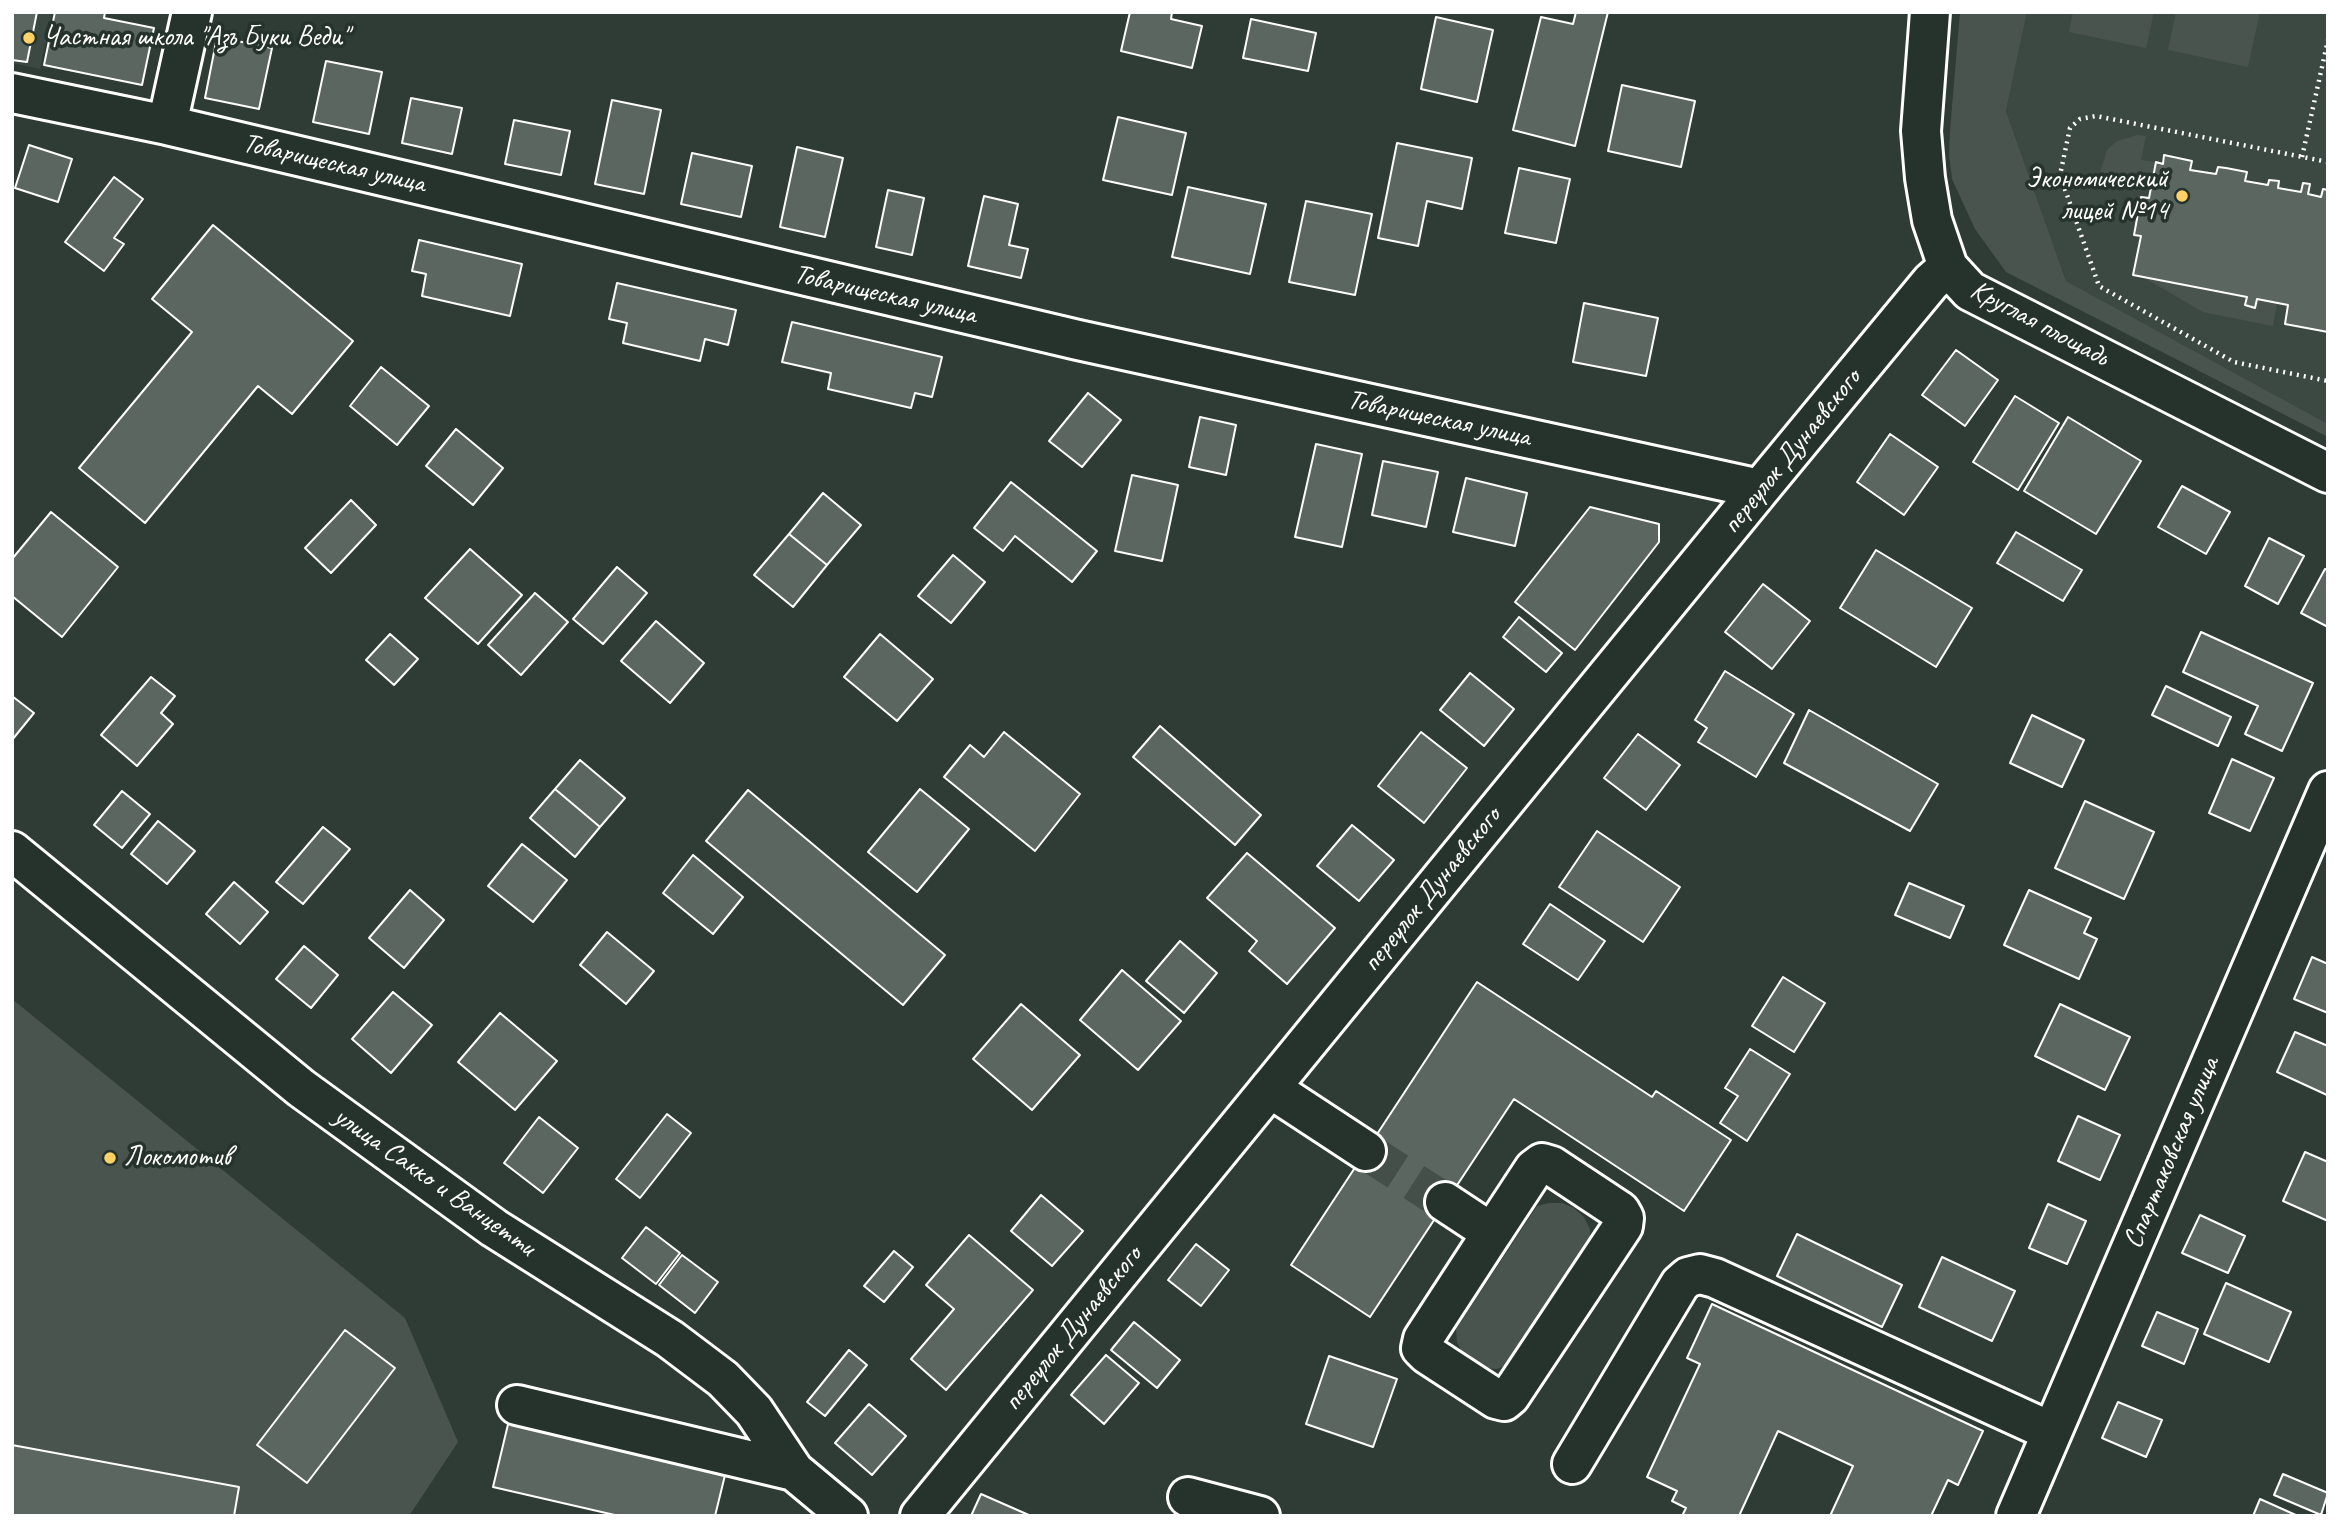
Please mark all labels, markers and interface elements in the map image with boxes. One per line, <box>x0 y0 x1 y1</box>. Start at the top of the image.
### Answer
place label: Частная школа "Азъ Буки Веди" <box>43 21 348 55</box>
marker: Частная школа "Азъ Буки Веди" <box>21 30 37 46</box>
street label: Товарищеская улица <box>239 127 429 201</box>
place label: Экономический лицей №14 <box>2026 163 2168 229</box>
marker: Экономический лицей №14 <box>2174 188 2190 204</box>
street label: Товарищеская улица <box>790 258 980 332</box>
street label: Круглая площадь <box>1964 274 2114 374</box>
street label: переулок Дунаевского <box>1715 363 1869 541</box>
street label: Товарищеская улица <box>1344 383 1534 455</box>
street label: переулок Дунаевского <box>1355 801 1509 979</box>
street label: Спартаковская улица <box>2117 1052 2227 1254</box>
street label: улица Сакко и Ванцетти <box>327 1100 541 1264</box>
place label: Локомотив <box>124 1141 231 1175</box>
marker: Локомотив <box>102 1150 118 1166</box>
street label: переулок Дунаевского <box>996 1240 1150 1418</box>

